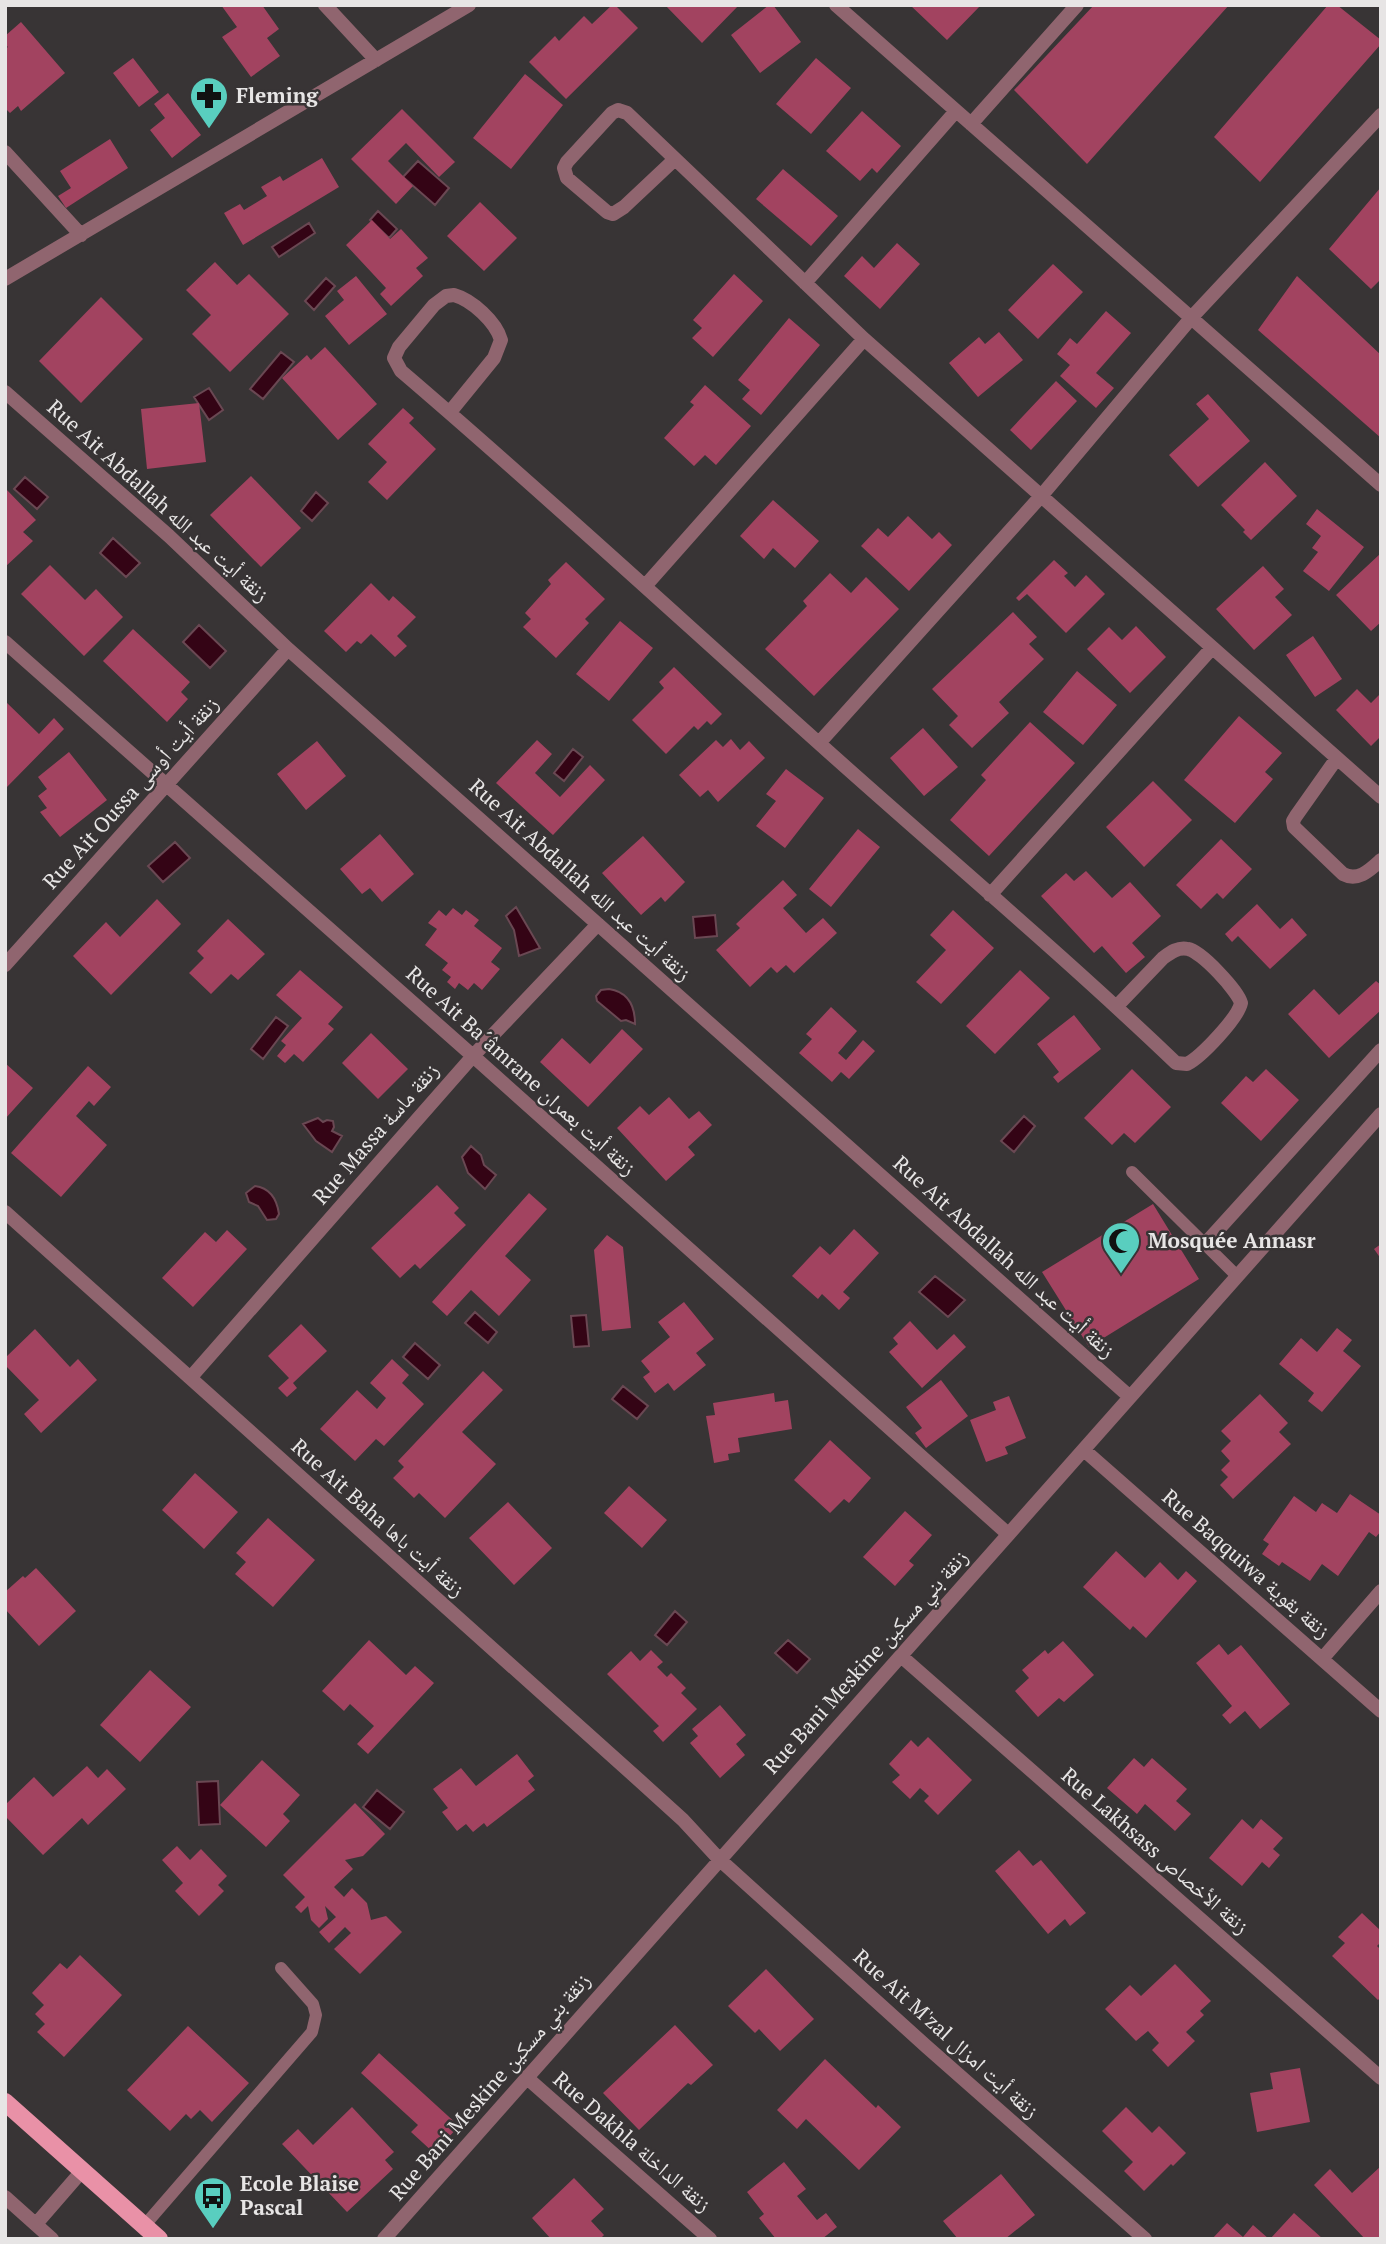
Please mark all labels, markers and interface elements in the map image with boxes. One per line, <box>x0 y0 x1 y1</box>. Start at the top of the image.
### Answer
pharmacy icon: Fleming <box>188 75 230 130</box>
place label: Fleming <box>236 81 319 109</box>
street label: Rue Ait Abdallah زنقة أيت عبد الله <box>42 393 276 608</box>
street label: Rue Ait Oussa زنقة أيت أوسى <box>36 690 224 895</box>
street label: Rue Ait Abdallah زنقة أيت عبد الله <box>464 772 698 987</box>
street label: Rue Ait Ba´âmrane زنقة أيت بعمران <box>401 959 643 1181</box>
street label: Rue Massa زنقة ماسة <box>306 1057 444 1210</box>
street label: Rue Ait Abdallah زنقة أيت عبد الله <box>888 1149 1122 1364</box>
mosque icon: Mosquée Annasr <box>1100 1220 1142 1275</box>
place label: Mosquée Annasr <box>1148 1226 1316 1254</box>
street label: Rue Ait Baha زنقة أيت باها <box>286 1432 471 1603</box>
street label: Rue Baqquiwa زنقة بقوية <box>1157 1482 1337 1644</box>
street label: Rue Bani Meskine زنقة بني مسكين <box>757 1543 976 1782</box>
street label: Rue Lakhsass زنقة الأخصاص <box>1056 1761 1255 1940</box>
street label: Rue Ait M'zal زنقة أيت امزال <box>848 1942 1045 2124</box>
street label: Rue Bani Meskine زنقة بني مسكين <box>383 1967 598 2208</box>
street label: Rue Dakhla زنقة الداخلة <box>548 2065 718 2218</box>
place label: Ecole Blaise Pascal <box>240 2169 359 2221</box>
bus stop icon: Ecole Blaise Pascal <box>192 2175 234 2230</box>

